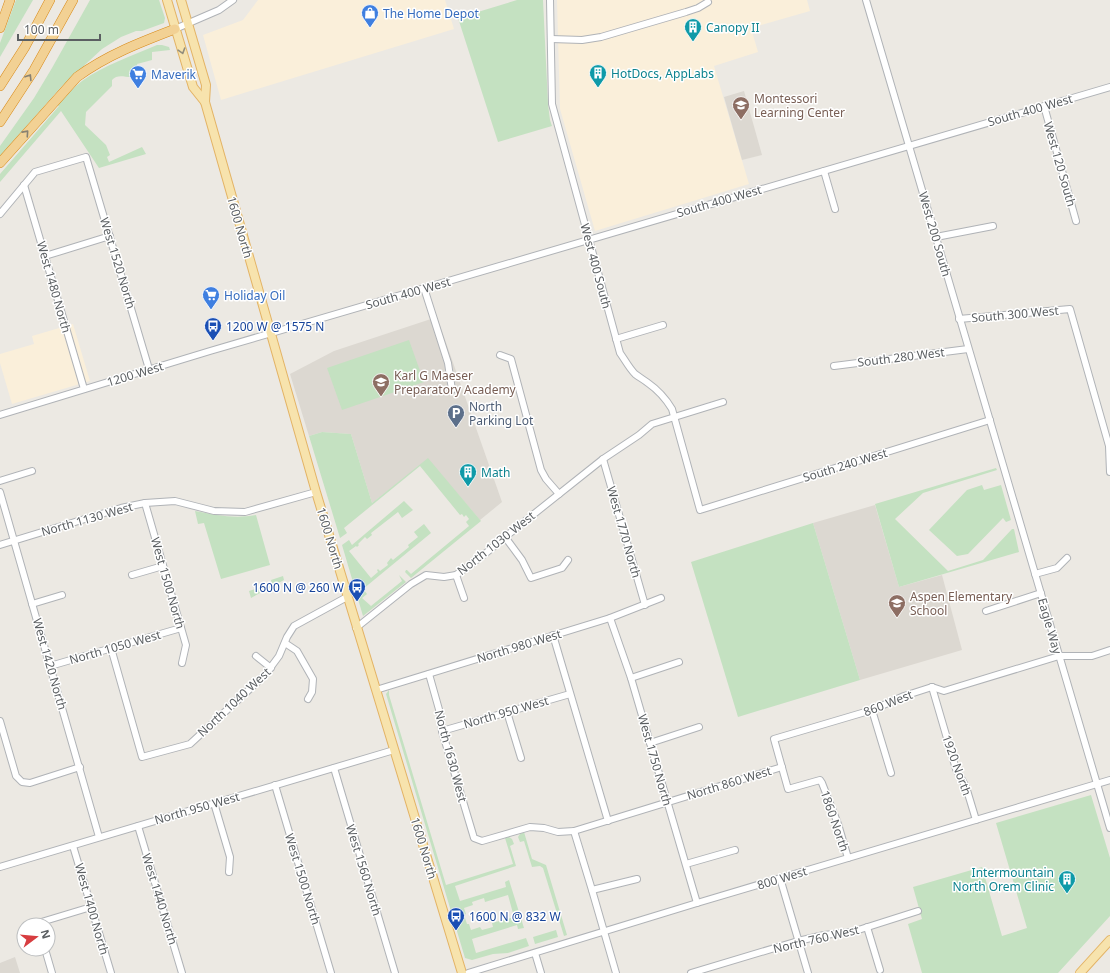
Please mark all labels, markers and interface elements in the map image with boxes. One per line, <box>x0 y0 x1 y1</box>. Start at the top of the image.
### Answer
shop icon: The Home Depot <box>360 3 380 28</box>
place label: The Home Depot <box>383 5 479 22</box>
scale bar <box>18 16 100 42</box>
building icon: Canopy II <box>683 17 703 42</box>
place label: Canopy II <box>706 19 760 36</box>
text: 100 m <box>24 21 59 38</box>
one-way arrow <box>177 47 186 54</box>
building icon: HotDocs, AppLabs <box>588 63 608 88</box>
supermarket icon: Maverik <box>128 64 148 89</box>
place label: HotDocs, AppLabs <box>611 65 714 82</box>
place label: Maverik <box>151 66 197 83</box>
one-way arrow <box>25 74 32 81</box>
place label: Montessori Learning Center <box>754 90 845 121</box>
street label: South 400 West <box>986 90 1075 130</box>
school or university icon: Montessori Learning Center <box>731 95 751 120</box>
street label: West 120 South <box>1040 120 1080 208</box>
one-way arrow <box>21 131 28 138</box>
street label: South 400 West <box>675 181 764 221</box>
street label: West 200 South <box>915 190 955 278</box>
street label: 1600 North <box>223 194 257 260</box>
street label: West 1520 North <box>96 215 140 311</box>
street label: West 400 South <box>576 221 616 311</box>
street label: West 1480 North <box>33 239 75 335</box>
street label: South 400 West <box>364 273 453 313</box>
supermarket icon: Holiday Oil <box>201 285 221 310</box>
place label: Holiday Oil <box>224 287 285 304</box>
street label: South 300 West <box>971 302 1060 326</box>
bus stop icon: 1200 W @ 1575 N <box>203 316 223 341</box>
place label: 1200 W @ 1575 N <box>226 318 324 335</box>
street label: South 280 West <box>856 343 946 371</box>
street label: 1200 West <box>105 357 166 391</box>
place label: Karl G Maeser Preparatory Academy <box>394 367 517 398</box>
school or university icon: Karl G Maeser Preparatory Academy <box>371 372 391 397</box>
place label: North Parking Lot <box>469 398 534 429</box>
parking icon: North Parking Lot <box>446 403 466 428</box>
street label: South 240 West <box>801 444 890 486</box>
building icon: Math <box>458 462 478 487</box>
place label: Math <box>481 464 510 481</box>
street label: West 1770 North <box>603 484 645 580</box>
street label: North 1130 West <box>39 498 135 540</box>
street label: 1600 North <box>313 505 347 571</box>
street label: North 1030 West <box>454 507 539 579</box>
street label: West 1500 North <box>147 535 189 631</box>
bus stop icon: 1600 N @ 260 W <box>347 577 367 602</box>
place label: 1600 N @ 260 W <box>252 579 344 596</box>
place label: Aspen Elementary School <box>910 588 1013 619</box>
school or university icon: Aspen Elementary School <box>887 593 907 618</box>
street label: Eagle Way <box>1034 596 1066 657</box>
street label: West 1420 North <box>29 616 71 712</box>
street label: North 980 West <box>475 625 564 667</box>
street label: North 1050 West <box>67 626 163 668</box>
street label: North 1040 West <box>194 663 275 740</box>
street label: 860 West <box>861 686 916 720</box>
street label: North 950 West <box>462 692 551 732</box>
street label: North 1630 West <box>431 708 472 805</box>
street label: West 1750 North <box>634 712 676 808</box>
street label: 1920 North <box>938 732 976 798</box>
street label: North 860 West <box>685 762 774 804</box>
street label: North 950 West <box>153 788 242 828</box>
street label: 1860 North <box>817 788 853 854</box>
street label: 1600 North <box>407 815 441 881</box>
street label: West 1560 North <box>342 822 386 918</box>
street label: West 1500 North <box>281 831 325 927</box>
street label: West 1440 North <box>138 851 182 947</box>
street label: West 1400 North <box>71 861 113 957</box>
street label: 800 West <box>755 862 810 894</box>
place label: Intermountain North Orem Clinic <box>953 864 1054 895</box>
building icon: Intermountain North Orem Clinic <box>1057 869 1077 894</box>
bus stop icon: 1600 N @ 832 W <box>446 906 466 931</box>
place label: 1600 N @ 832 W <box>469 908 561 925</box>
north arrow <box>16 917 56 957</box>
street label: North 760 West <box>771 921 861 957</box>
text: N <box>38 928 55 940</box>

